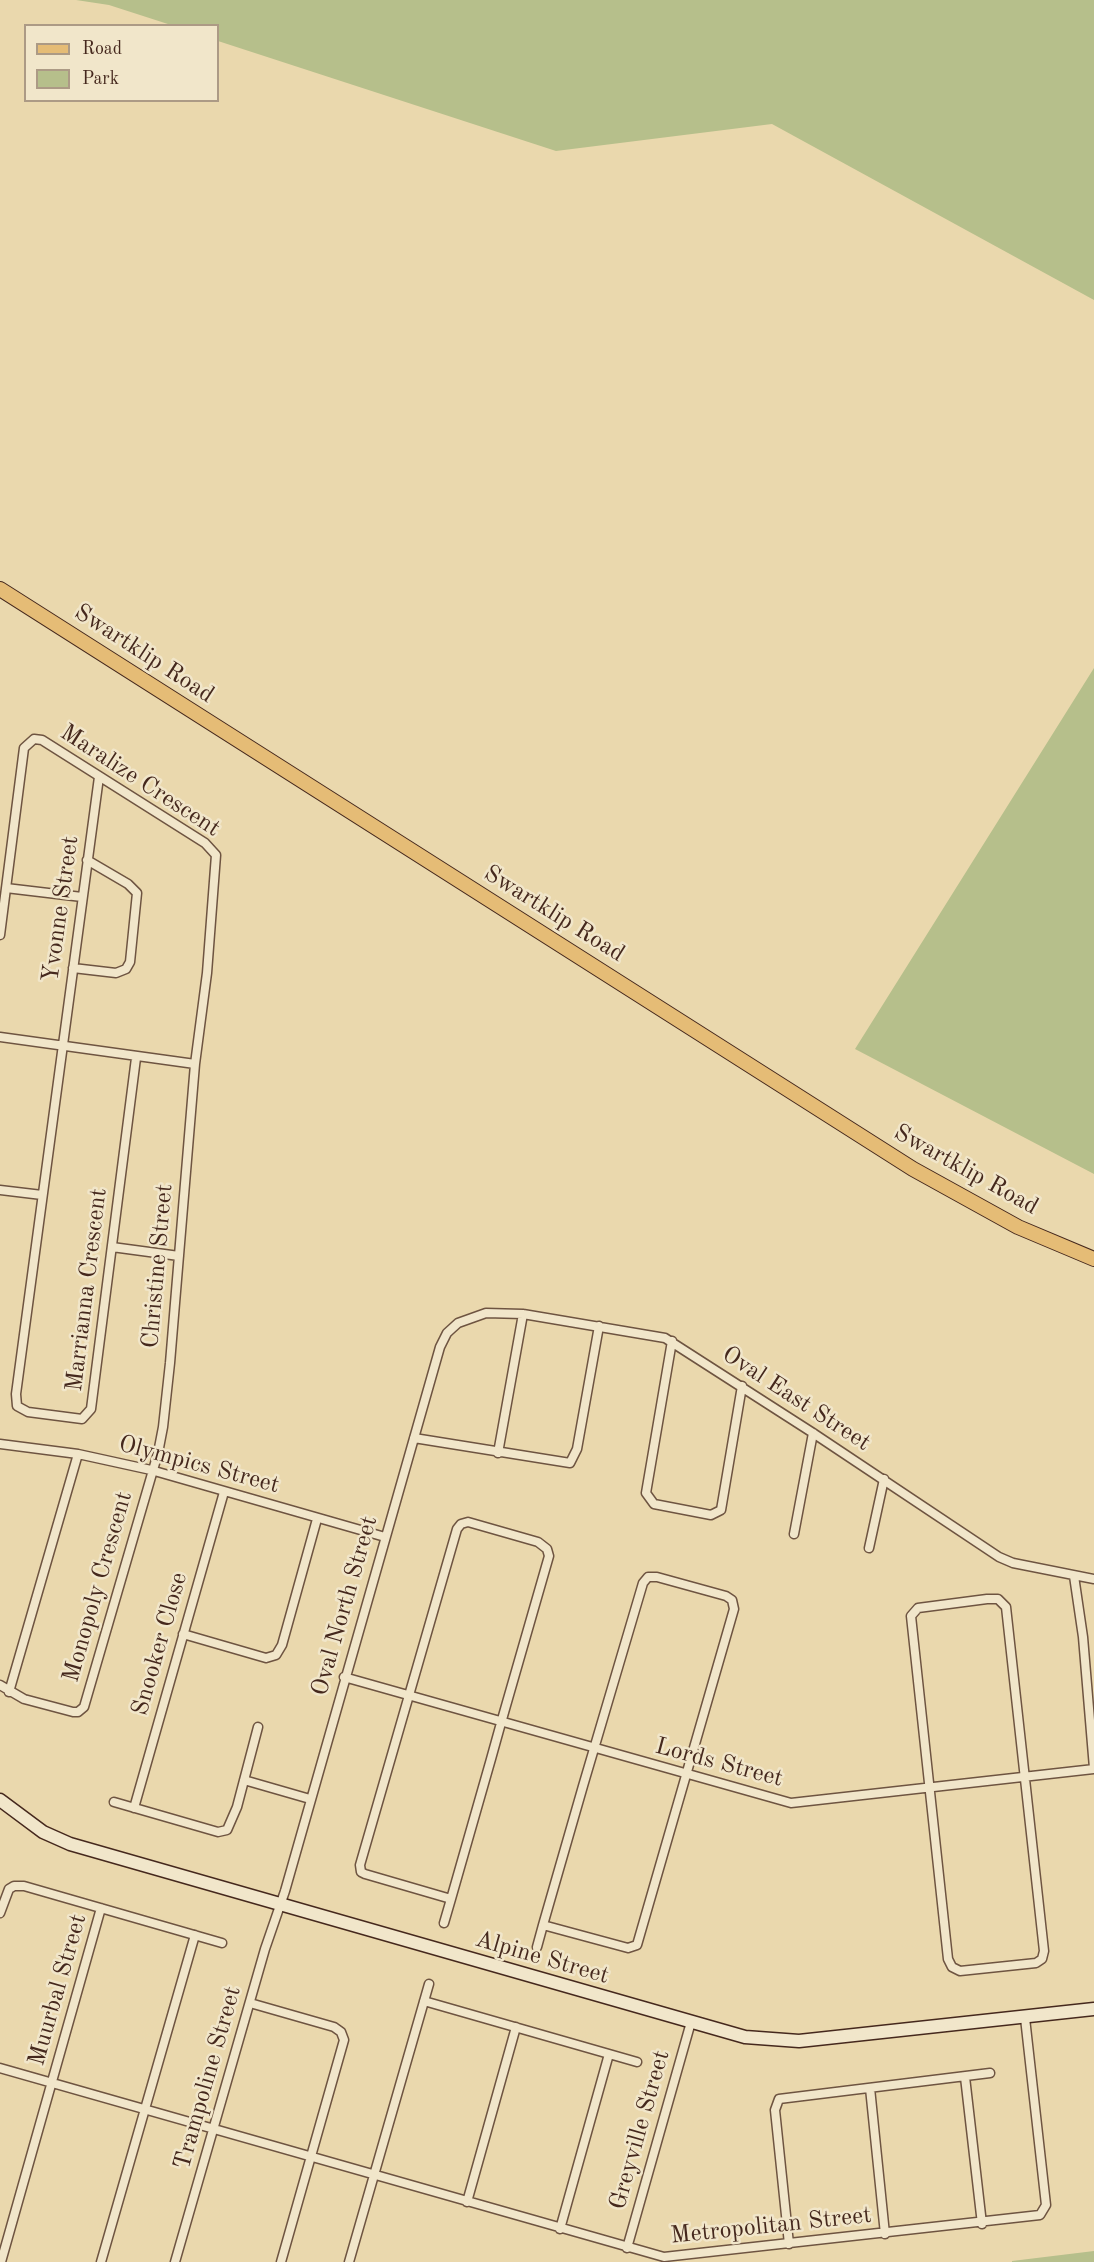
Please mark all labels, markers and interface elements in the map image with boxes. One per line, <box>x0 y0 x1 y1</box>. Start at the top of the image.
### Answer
legend <box>24 24 219 102</box>
text: Road <box>82 40 122 58</box>
text: Park <box>82 70 119 88</box>
street label: Swartklip Road <box>69 598 219 710</box>
street label: Maralize Crescent <box>55 718 225 844</box>
street label: Yvonne Street <box>36 834 86 984</box>
street label: Swartklip Road <box>478 859 630 969</box>
street label: Swartklip Road <box>889 1118 1043 1222</box>
street label: Christine Street <box>136 1183 180 1349</box>
street label: Marrianna Crescent <box>60 1187 114 1393</box>
street label: Oval East Street <box>716 1340 876 1458</box>
street label: Olympics Street <box>116 1430 282 1500</box>
street label: Monopoly Crescent <box>57 1488 139 1686</box>
street label: Oval North Street <box>306 1513 384 1699</box>
street label: Snooker Close <box>126 1569 194 1719</box>
street label: Lords Street <box>652 1732 786 1794</box>
street label: Muurbal Street <box>23 1911 93 2069</box>
street label: Alpine Street <box>472 1925 612 1991</box>
street label: Trampoline Street <box>168 1983 248 2173</box>
street label: Greyville Street <box>604 2047 676 2213</box>
street label: Metropolitan Street <box>669 2201 873 2251</box>

